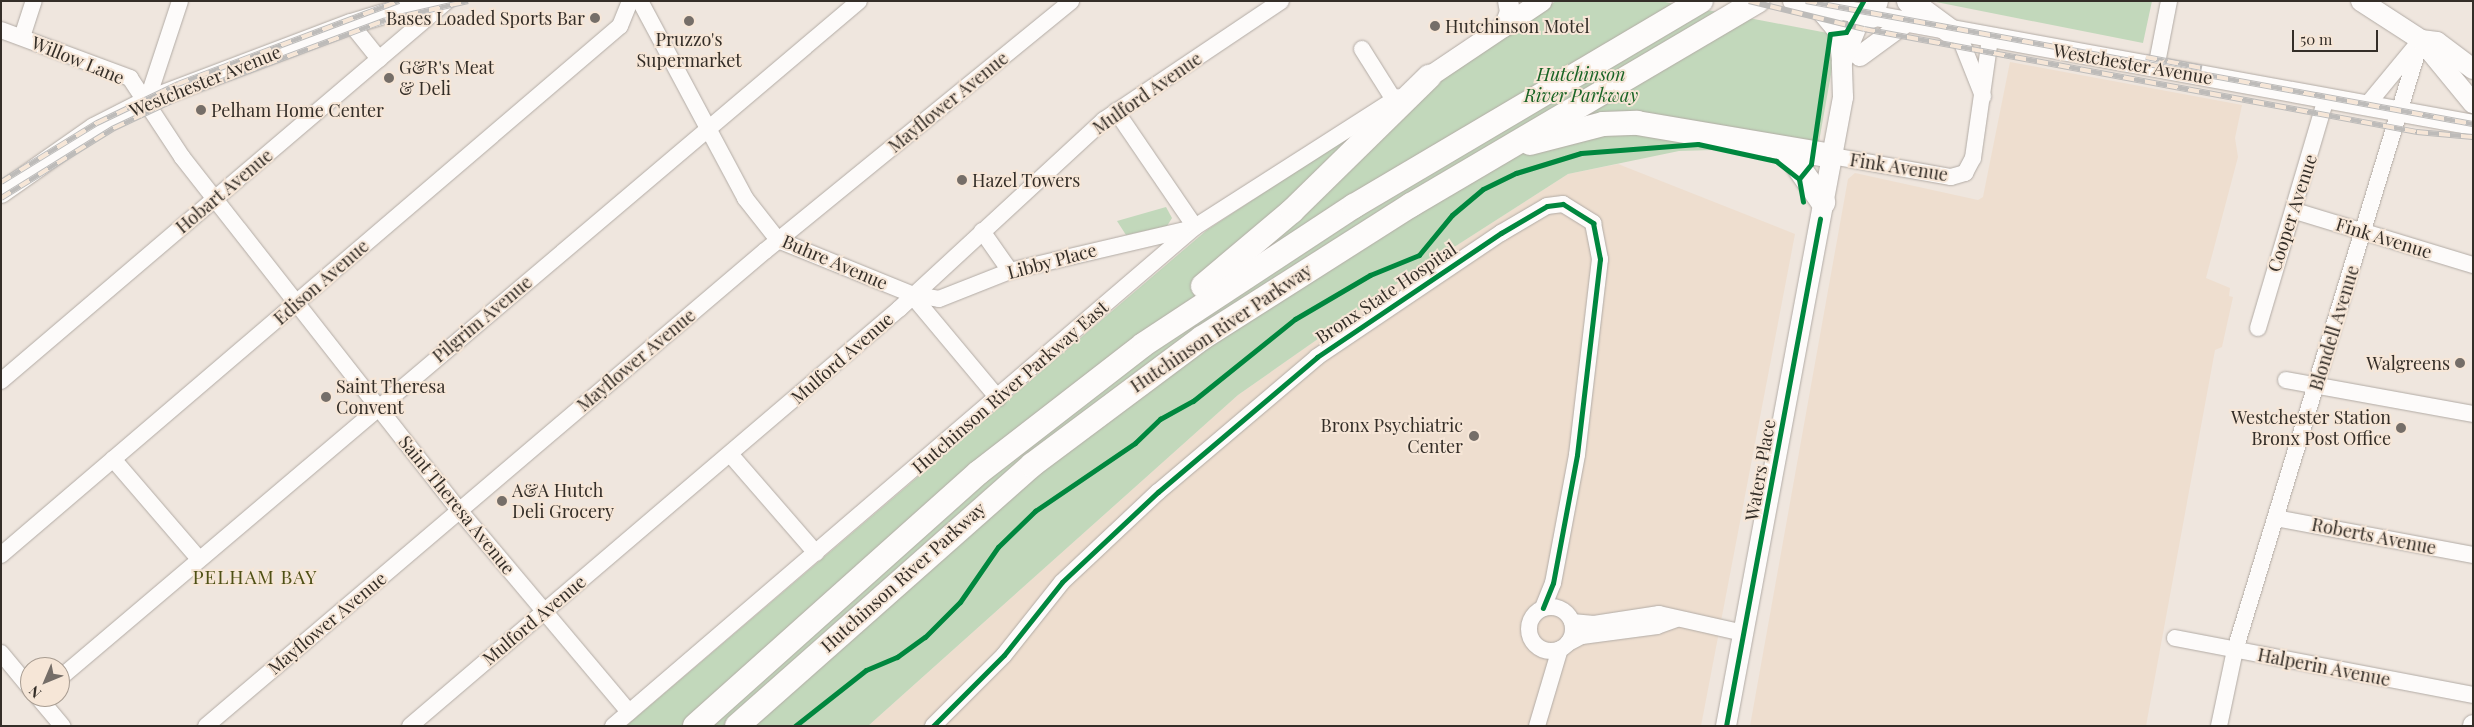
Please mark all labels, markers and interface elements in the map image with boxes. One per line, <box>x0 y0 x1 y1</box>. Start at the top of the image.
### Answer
place label: Bases Loaded Sports Bar <box>386 7 585 29</box>
marker: Bases Loaded Sports Bar <box>589 12 601 24</box>
marker: Pruzzo's Supermarket <box>683 15 695 27</box>
place label: Hutchinson Motel <box>1445 15 1590 37</box>
marker: Hutchinson Motel <box>1429 20 1441 32</box>
scale bar <box>2294 20 2380 52</box>
place label: Pruzzo's Supermarket <box>636 29 742 72</box>
text: 50 m <box>2300 29 2332 49</box>
street label: Willow Lane <box>28 31 128 89</box>
street label: Westchester Avenue <box>2051 39 2215 89</box>
street label: Westchester Avenue <box>126 41 284 121</box>
street label: Mayflower Avenue <box>883 47 1013 157</box>
street label: Mulford Avenue <box>1088 47 1206 139</box>
place label: G&R's Meat & Deli <box>399 57 494 100</box>
park label: Hutchinson River Parkway <box>1524 64 1638 106</box>
marker: G&R's Meat & Deli <box>383 72 395 84</box>
place label: Pelham Home Center <box>211 99 384 121</box>
marker: Pelham Home Center <box>195 104 207 116</box>
street label: Hobart Avenue <box>171 144 277 238</box>
street label: Fink Avenue <box>1848 149 1950 185</box>
street label: Cooper Avenue <box>2263 151 2321 275</box>
place label: Hazel Towers <box>972 169 1081 191</box>
marker: Hazel Towers <box>956 174 968 186</box>
street label: Fink Avenue <box>2333 213 2435 263</box>
street label: Buhre Avenue <box>779 230 891 294</box>
street label: Edison Avenue <box>269 235 373 329</box>
street label: Bronx State Hospital <box>1311 238 1461 348</box>
street label: Libby Place <box>1005 239 1099 283</box>
street label: Hutchinson River Parkway <box>1126 259 1316 397</box>
street label: Blondell Avenue <box>2305 263 2363 393</box>
street label: Pilgrim Avenue <box>428 271 536 367</box>
street label: Hutchinson River Parkway East <box>907 296 1113 478</box>
street label: Mayflower Avenue <box>572 304 700 416</box>
street label: Mulford Avenue <box>786 308 898 408</box>
place label: Walgreens <box>2366 352 2450 374</box>
marker: Walgreens <box>2454 357 2466 369</box>
place label: Saint Theresa Convent <box>336 376 446 418</box>
marker: Saint Theresa Convent <box>320 391 332 403</box>
place label: Westchester Station Bronx Post Office <box>2231 407 2391 449</box>
place label: Bronx Psychiatric Center <box>1320 415 1463 458</box>
street label: Waters Place <box>1740 418 1780 522</box>
marker: Westchester Station Bronx Post Office <box>2395 422 2407 434</box>
marker: Bronx Psychiatric Center <box>1467 429 1481 443</box>
street label: Saint Theresa Avenue <box>394 431 520 579</box>
place label: A&A Hutch Deli Grocery <box>512 480 614 522</box>
marker: A&A Hutch Deli Grocery <box>496 495 508 507</box>
street label: Hutchinson River Parkway <box>816 497 990 657</box>
street label: Roberts Avenue <box>2310 513 2438 559</box>
district label: PELHAM BAY <box>191 566 319 588</box>
street label: Mayflower Avenue <box>263 567 391 679</box>
street label: Mulford Avenue <box>478 570 590 670</box>
street label: Halperin Avenue <box>2256 644 2392 690</box>
north arrow <box>20 657 70 707</box>
text: N <box>24 682 45 703</box>

